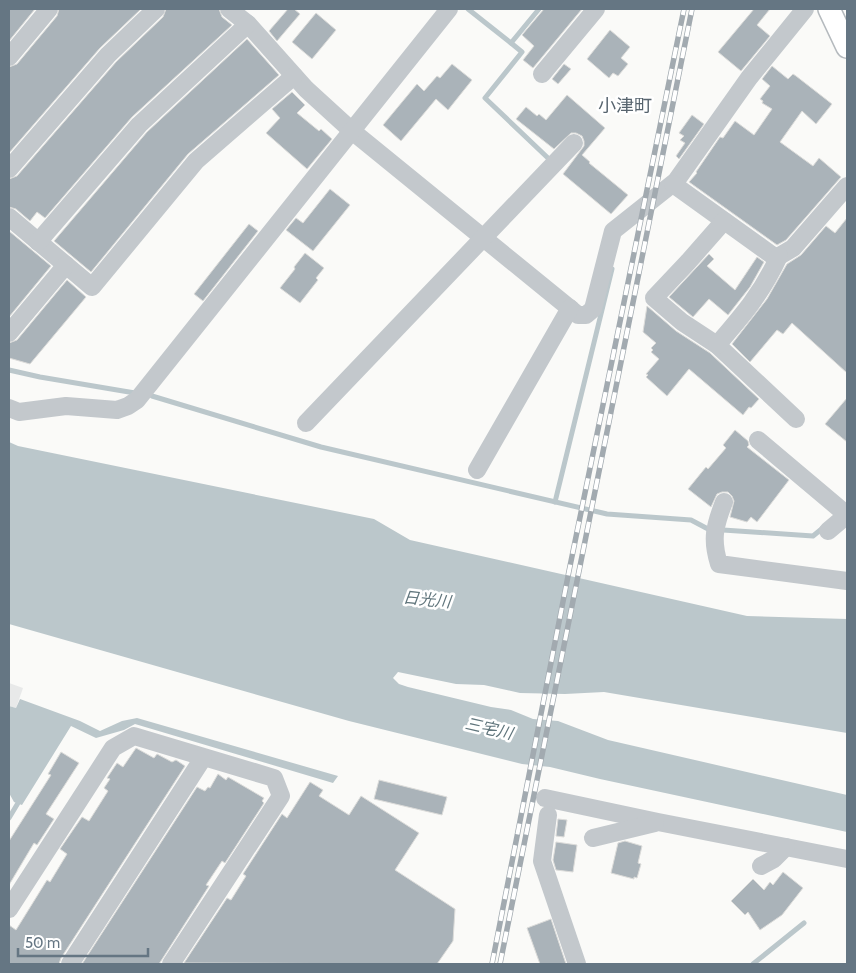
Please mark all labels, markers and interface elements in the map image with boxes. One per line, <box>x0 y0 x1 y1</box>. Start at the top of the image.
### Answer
district label: 小津町 <box>598 95 652 117</box>
water label: 日光川 <box>402 588 454 612</box>
water label: 三宅川 <box>463 714 516 744</box>
scale bar <box>18 926 148 958</box>
text: 50 m <box>25 934 60 952</box>

